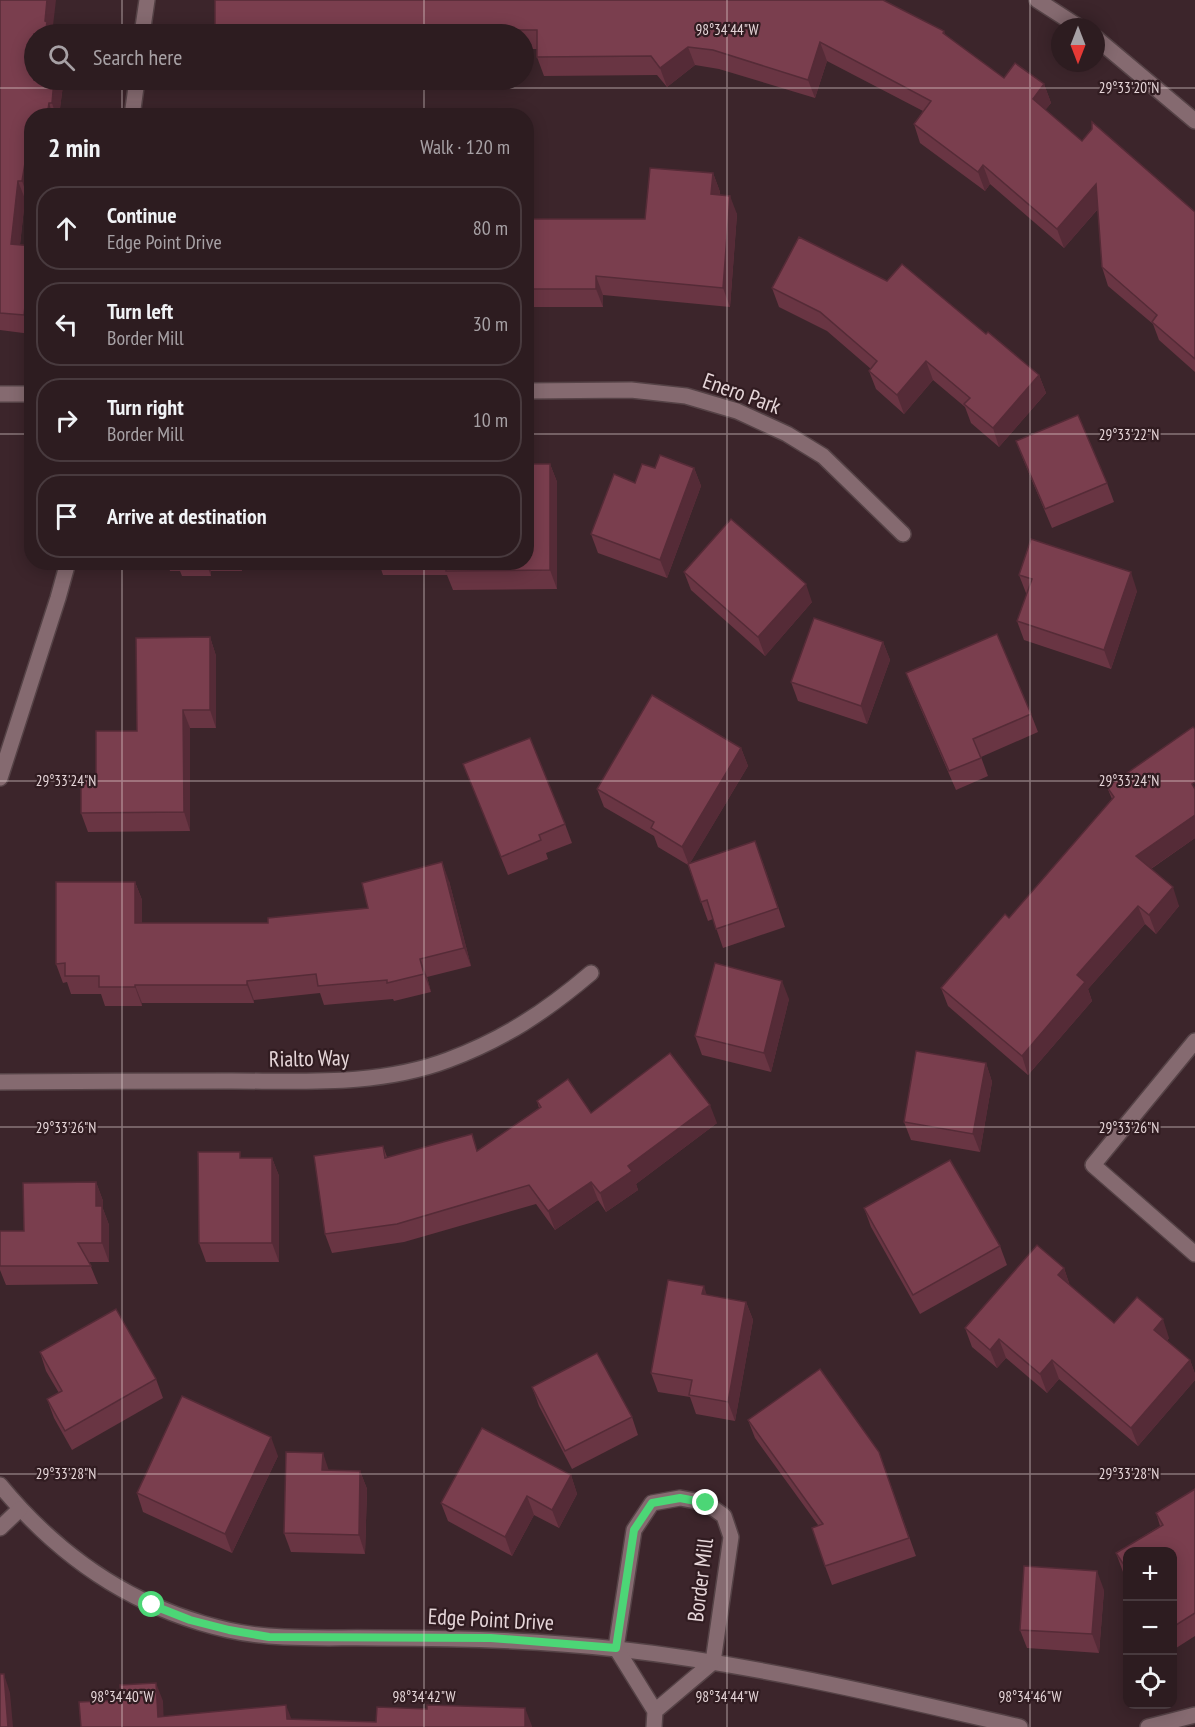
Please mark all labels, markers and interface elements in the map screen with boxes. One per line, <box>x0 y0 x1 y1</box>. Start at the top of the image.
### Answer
north arrow <box>1051 18 1105 72</box>
text: 98°34'44"W <box>695 20 759 39</box>
search box <box>24 24 534 90</box>
icon: search <box>45 41 78 74</box>
text: Search here <box>93 43 182 71</box>
text: 29°33'20"N <box>1099 78 1159 97</box>
text: 2 min <box>48 131 101 164</box>
text: Walk · 120 m <box>420 134 510 160</box>
text: Continue <box>107 201 177 229</box>
icon: ahead <box>50 212 83 245</box>
text: 80 m <box>473 215 508 241</box>
text: Edge Point Drive <box>107 229 222 255</box>
text: Turn left <box>107 297 173 325</box>
icon: left <box>50 308 83 341</box>
text: 30 m <box>473 311 508 337</box>
text: Border Mill <box>107 325 184 351</box>
street label: Enero Park <box>699 366 785 420</box>
text: Turn right <box>107 393 184 421</box>
icon: right <box>50 404 83 437</box>
text: 10 m <box>473 407 508 433</box>
text: Border Mill <box>107 421 184 447</box>
text: 29°33'22"N <box>1099 425 1159 444</box>
icon: arrive <box>50 500 83 533</box>
text: Arrive at destination <box>107 502 267 530</box>
text: 29°33'24"N <box>36 771 96 790</box>
text: 29°33'24"N <box>1099 771 1159 790</box>
street label: Rialto Way <box>269 1043 350 1073</box>
text: 29°33'26"N <box>36 1118 96 1137</box>
text: 29°33'26"N <box>1099 1118 1159 1137</box>
text: 29°33'28"N <box>36 1464 96 1483</box>
text: 29°33'28"N <box>1099 1464 1159 1483</box>
route end <box>692 1489 718 1515</box>
street label: Border Mill <box>681 1536 719 1624</box>
map controls <box>1123 1547 1177 1709</box>
button: + <box>1123 1547 1177 1601</box>
route start <box>138 1591 164 1617</box>
button: − <box>1123 1601 1177 1655</box>
street label: Edge Point Drive <box>427 1602 555 1636</box>
button: locate <box>1123 1655 1177 1709</box>
text: 98°34'40"W <box>90 1687 154 1706</box>
text: 98°34'42"W <box>392 1687 456 1706</box>
text: 98°34'44"W <box>695 1687 759 1706</box>
text: 98°34'46"W <box>998 1687 1062 1706</box>

